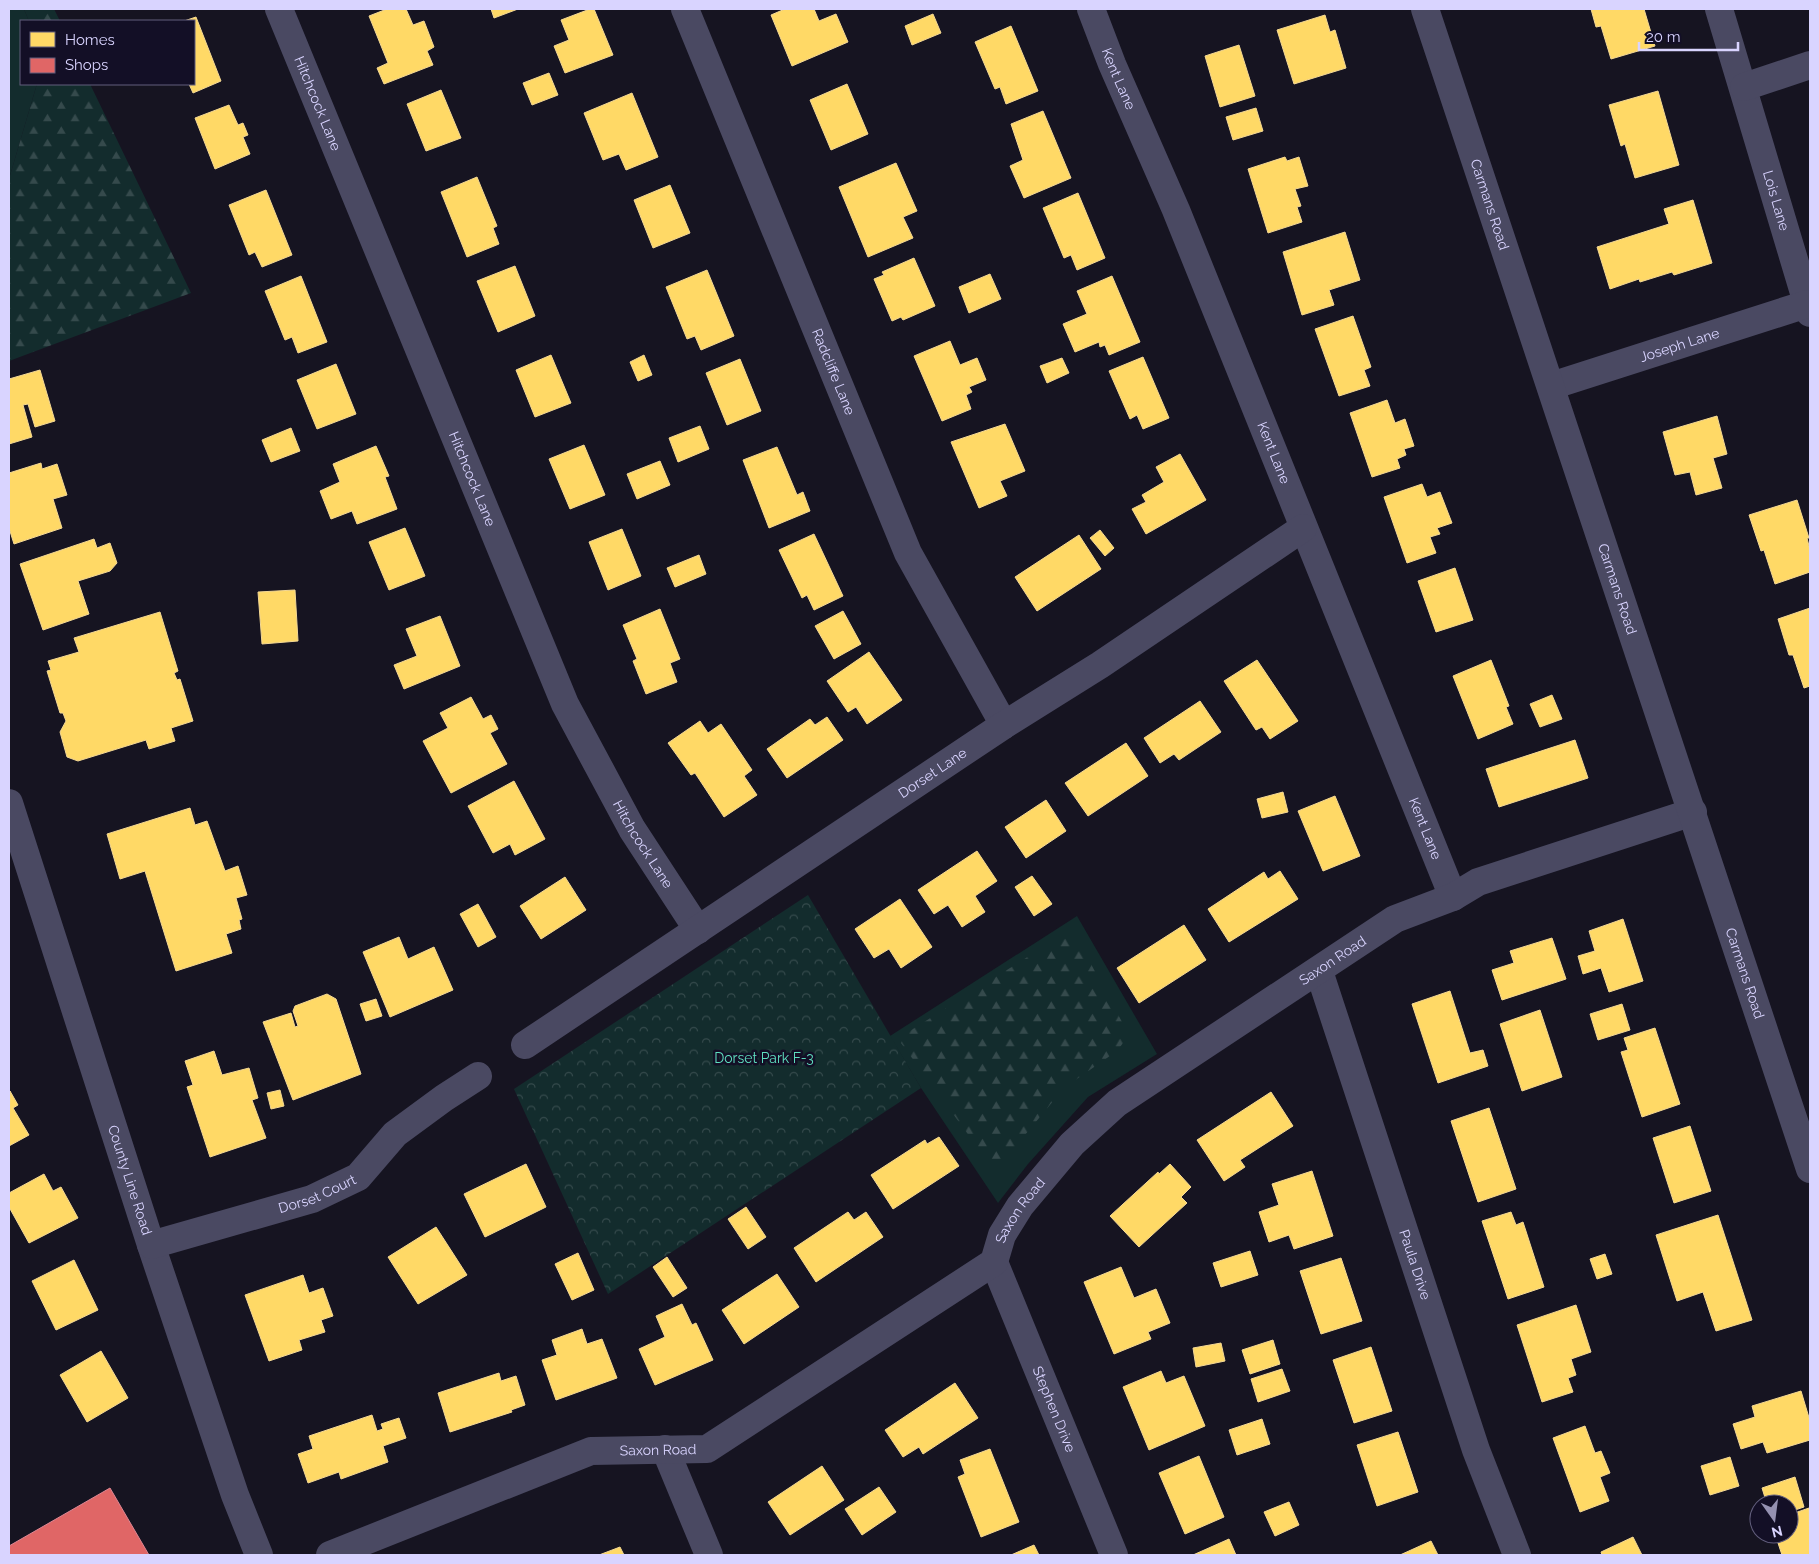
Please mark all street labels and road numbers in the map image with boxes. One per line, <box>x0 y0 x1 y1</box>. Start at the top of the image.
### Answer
street label: Kent Lane <box>1099 46 1139 112</box>
street label: Hitchcock Lane <box>291 54 344 153</box>
street label: Carmans Road <box>1467 157 1512 252</box>
street label: Lois Lane <box>1760 169 1793 233</box>
street label: Joseph Lane <box>1638 325 1721 365</box>
street label: Radcliffe Lane <box>809 326 859 417</box>
street label: Kent Lane <box>1254 419 1294 486</box>
street label: Hitchcock Lane <box>446 429 499 528</box>
street label: Carmans Road <box>1595 541 1640 636</box>
street label: Dorset Lane <box>895 744 970 801</box>
street label: Kent Lane <box>1406 795 1445 862</box>
street label: Hitchcock Lane <box>610 797 676 891</box>
street label: Carmans Road <box>1723 926 1768 1021</box>
street label: Saxon Road <box>1296 933 1369 988</box>
street label: County Line Road <box>105 1123 155 1237</box>
street label: Dorset Court <box>276 1171 359 1216</box>
street label: Saxon Road <box>992 1174 1048 1245</box>
street label: Paula Drive <box>1396 1227 1434 1302</box>
street label: Stephen Drive <box>1030 1364 1079 1454</box>
street label: Saxon Road <box>620 1441 696 1459</box>

